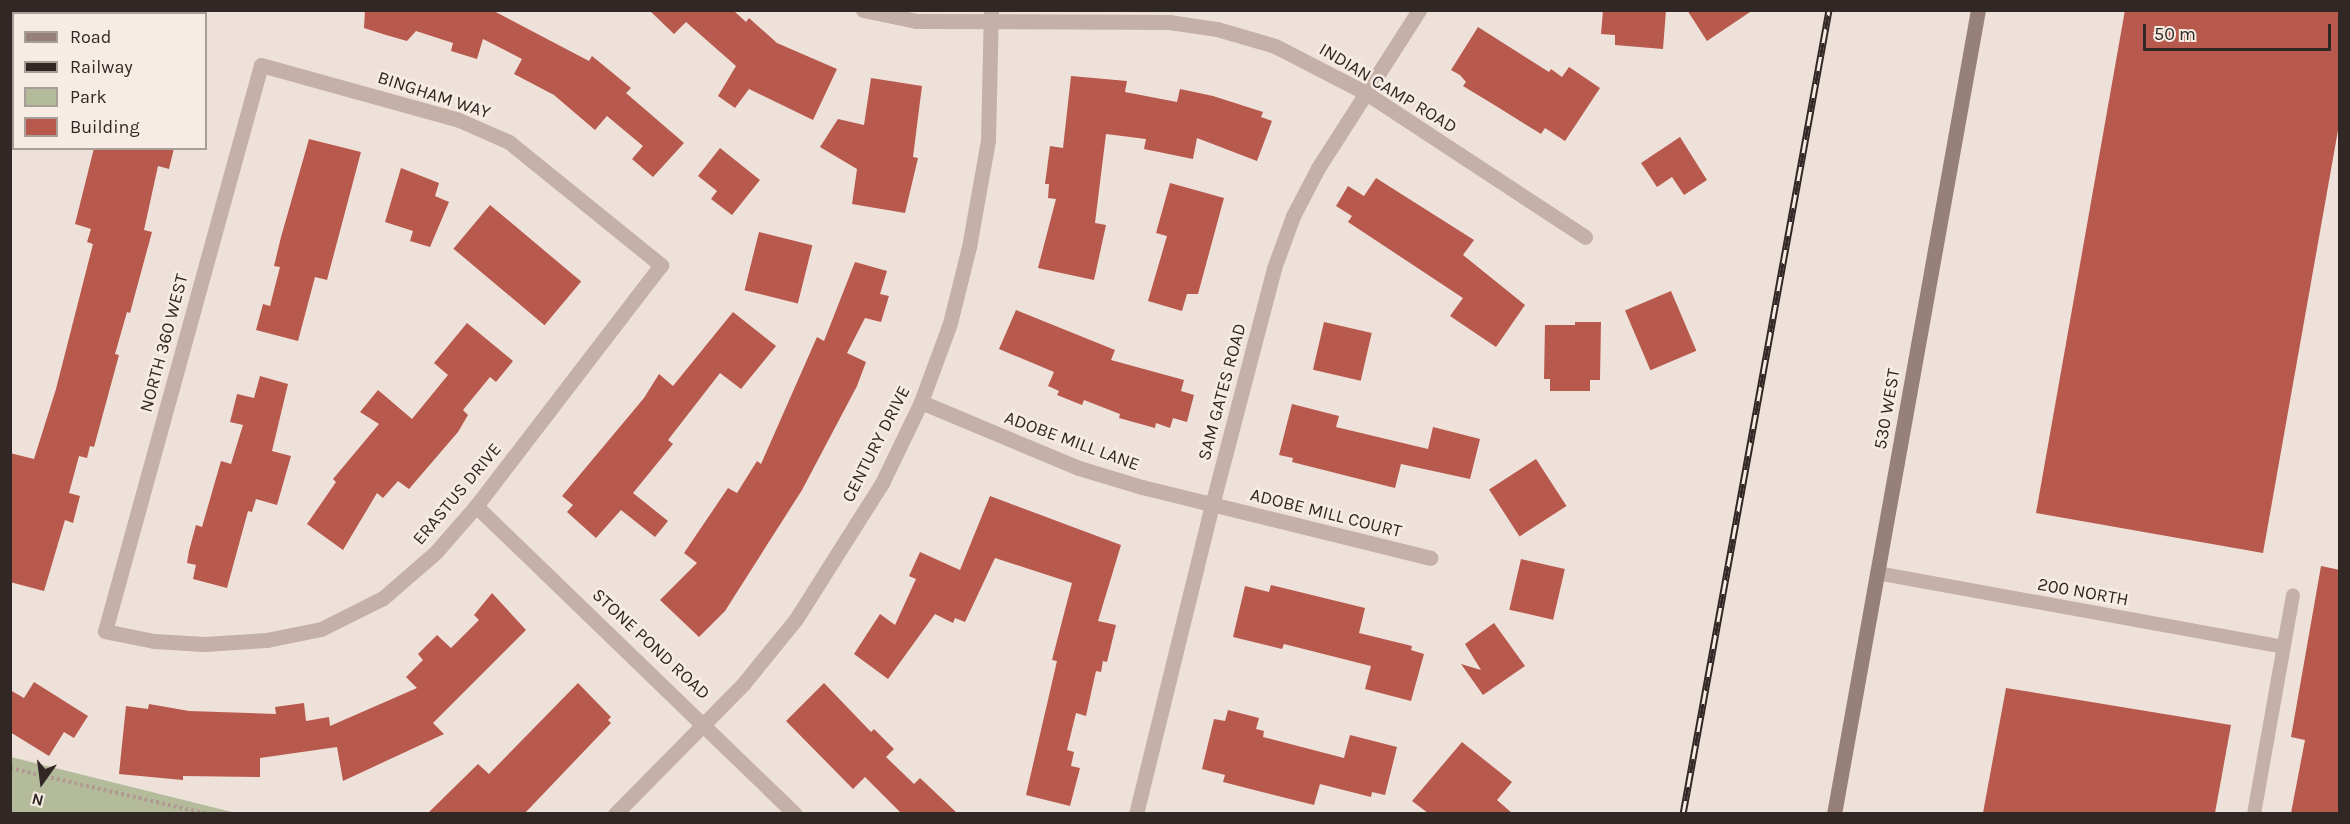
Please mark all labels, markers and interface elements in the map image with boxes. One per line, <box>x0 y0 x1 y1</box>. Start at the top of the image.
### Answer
legend <box>12 12 207 150</box>
scale bar <box>2146 12 2334 50</box>
text: 50 m <box>2154 23 2196 45</box>
text: Road <box>70 26 111 48</box>
street label: INDIAN CAMP ROAD <box>1315 38 1461 138</box>
text: Railway <box>70 56 133 78</box>
street label: BINGHAM WAY <box>375 67 493 123</box>
text: Park <box>70 86 107 108</box>
text: Building <box>70 116 140 138</box>
street label: NORTH 360 WEST <box>135 271 193 415</box>
street label: SAM GATES ROAD <box>1193 321 1251 463</box>
street label: 530 WEST <box>1869 367 1905 451</box>
street label: CENTURY DRIVE <box>837 382 915 506</box>
street label: ADOBE MILL LANE <box>1002 407 1142 475</box>
street label: ERASTUS DRIVE <box>408 439 506 549</box>
street label: ADOBE MILL COURT <box>1248 484 1404 542</box>
street label: 200 NORTH <box>2036 573 2130 611</box>
street label: STONE POND ROAD <box>588 584 714 704</box>
north arrow <box>12 752 72 812</box>
text: N <box>30 789 45 811</box>

